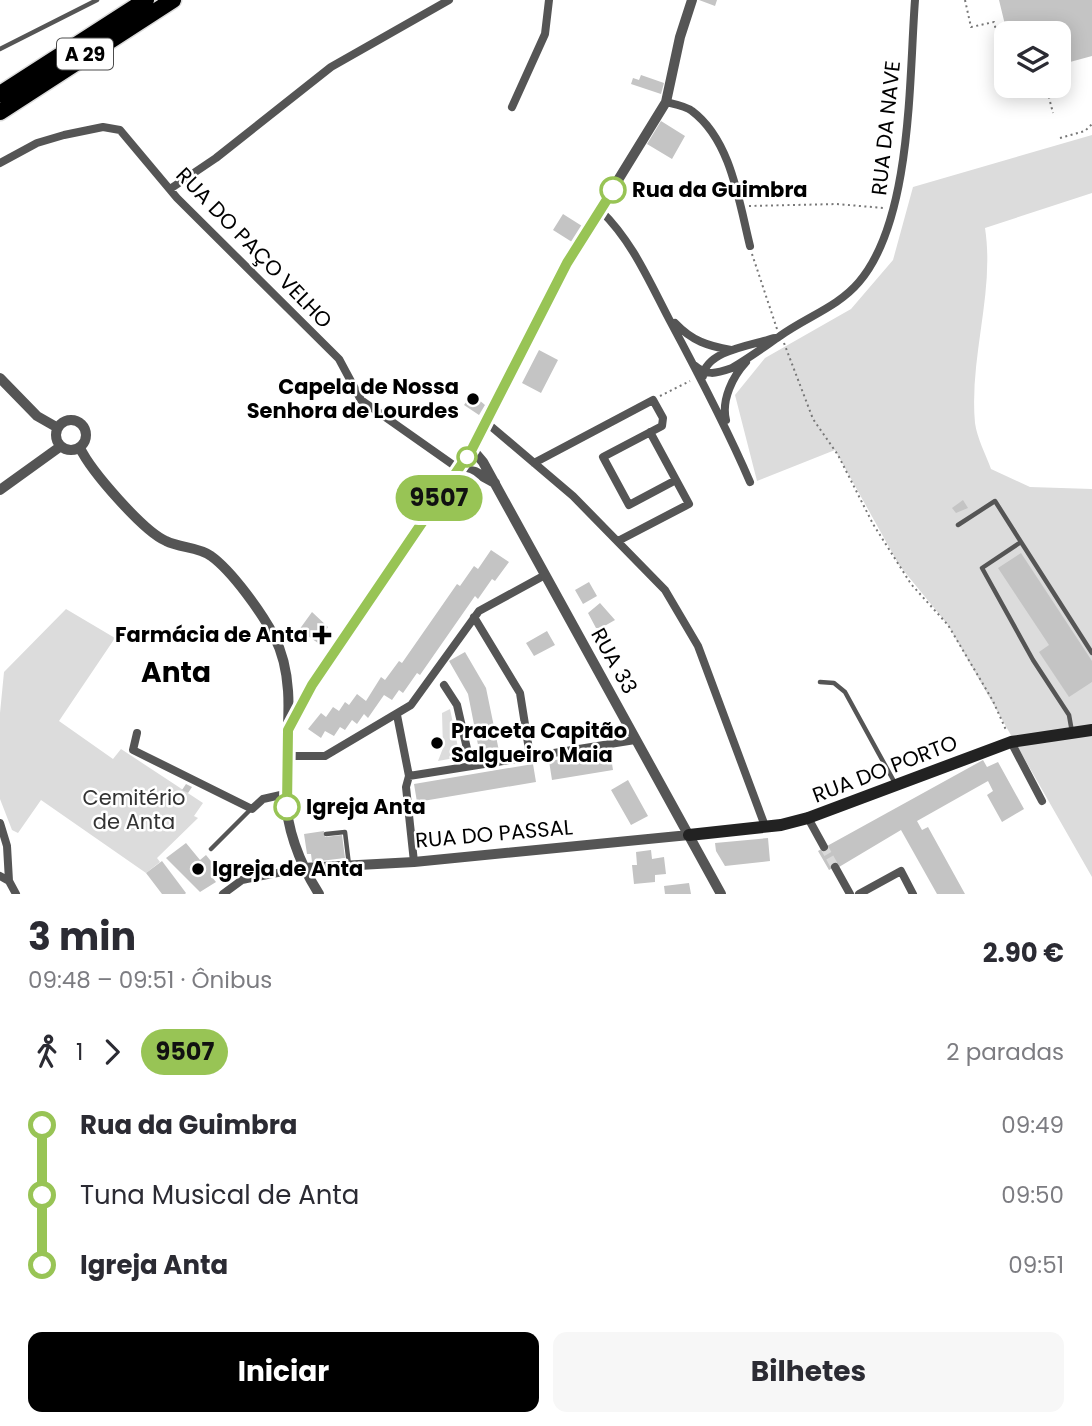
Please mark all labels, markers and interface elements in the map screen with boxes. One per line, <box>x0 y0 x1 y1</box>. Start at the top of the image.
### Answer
map controls <box>994 21 1071 98</box>
button: layers <box>994 21 1071 98</box>
road number: A 29 <box>57 38 113 70</box>
street label: RUA DA NAVE <box>864 59 907 197</box>
street label: RUA DO PAÇO VELHO <box>170 161 339 334</box>
place label: Rua da Guimbra <box>632 175 808 204</box>
marker: Rua da Guimbra <box>600 177 626 203</box>
place label: Capela de Nossa Senhora de Lourdes <box>247 372 459 425</box>
marker: Capela de Nossa Senhora de Lourdes <box>465 391 481 407</box>
unlabelled marker <box>457 447 477 467</box>
line badge: 9507 <box>390 475 488 521</box>
text: 9507 <box>410 481 468 514</box>
place label: Farmácia de Anta <box>115 620 308 649</box>
street label: RUA 33 <box>584 622 644 699</box>
marker: Farmácia de Anta <box>314 627 330 643</box>
district label: Anta <box>141 653 211 692</box>
place label: Praceta Capitão Salgueiro Maia <box>451 716 627 769</box>
street label: RUA DO PORTO <box>808 728 961 809</box>
marker: Praceta Capitão Salgueiro Maia <box>429 735 445 751</box>
park label: Cemitério de Anta <box>82 783 186 836</box>
place label: Igreja Anta <box>306 792 426 821</box>
marker: Igreja Anta <box>274 794 300 820</box>
street label: RUA DO PASSAL <box>414 812 574 855</box>
place label: Igreja de Anta <box>212 854 363 883</box>
marker: Igreja de Anta <box>190 861 206 877</box>
text: 3 min <box>28 910 136 963</box>
text: 2.90 € <box>983 935 1064 971</box>
text: 09:48 – 09:51 · Ônibus <box>28 964 272 996</box>
icon: walk <box>28 1033 66 1071</box>
icon: forward <box>93 1033 131 1071</box>
text: 9507 <box>155 1035 214 1068</box>
text: 1 <box>76 1036 83 1068</box>
text: 2 paradas <box>946 1036 1064 1068</box>
text: Rua da Guimbra <box>80 1107 297 1143</box>
text: 09:49 <box>1001 1109 1064 1141</box>
text: Tuna Musical de Anta <box>80 1177 359 1213</box>
text: 09:50 <box>1001 1179 1064 1211</box>
text: Igreja Anta <box>80 1247 228 1283</box>
text: 09:51 <box>1008 1249 1064 1281</box>
button: Iniciar <box>28 1332 539 1412</box>
button: Bilhetes <box>553 1332 1064 1412</box>

